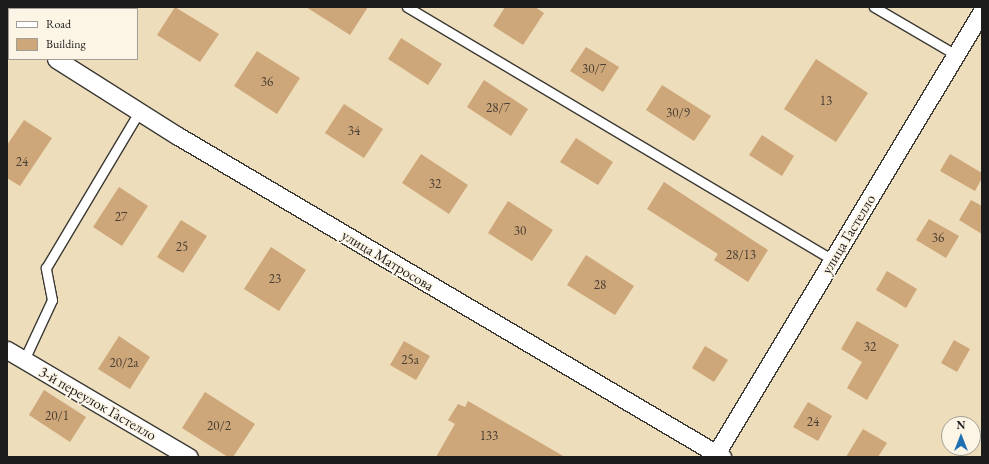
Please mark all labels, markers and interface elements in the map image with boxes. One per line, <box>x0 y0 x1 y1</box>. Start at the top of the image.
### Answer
legend <box>8 8 138 60</box>
text: Road <box>46 16 71 32</box>
text: Building <box>46 36 86 52</box>
house number: 30/7 <box>582 61 606 77</box>
house number: 36 <box>261 74 273 90</box>
house number: 13 <box>820 93 832 109</box>
house number: 28/7 <box>486 100 510 116</box>
house number: 30/9 <box>666 105 690 121</box>
house number: 34 <box>348 123 360 139</box>
house number: 24 <box>16 154 28 170</box>
house number: 32 <box>429 176 441 192</box>
street label: улица Гастелло <box>817 191 879 277</box>
house number: 27 <box>115 209 127 225</box>
house number: 30 <box>514 223 526 239</box>
street label: улица Матросова <box>339 225 437 295</box>
house number: 36 <box>932 230 944 246</box>
house number: 25 <box>176 239 188 255</box>
house number: 28/13 <box>726 247 756 263</box>
house number: 23 <box>269 271 281 287</box>
house number: 28 <box>594 277 606 293</box>
house number: 32 <box>864 339 876 355</box>
house number: 25а <box>401 352 419 368</box>
house number: 20/2а <box>109 355 139 371</box>
street label: 3-й переулок Гастелло <box>36 362 160 444</box>
house number: 20/1 <box>45 408 69 424</box>
house number: 24 <box>807 414 819 430</box>
north arrow <box>941 416 981 456</box>
house number: 20/2 <box>207 418 231 434</box>
text: N <box>957 418 965 432</box>
house number: 133 <box>480 428 498 444</box>

